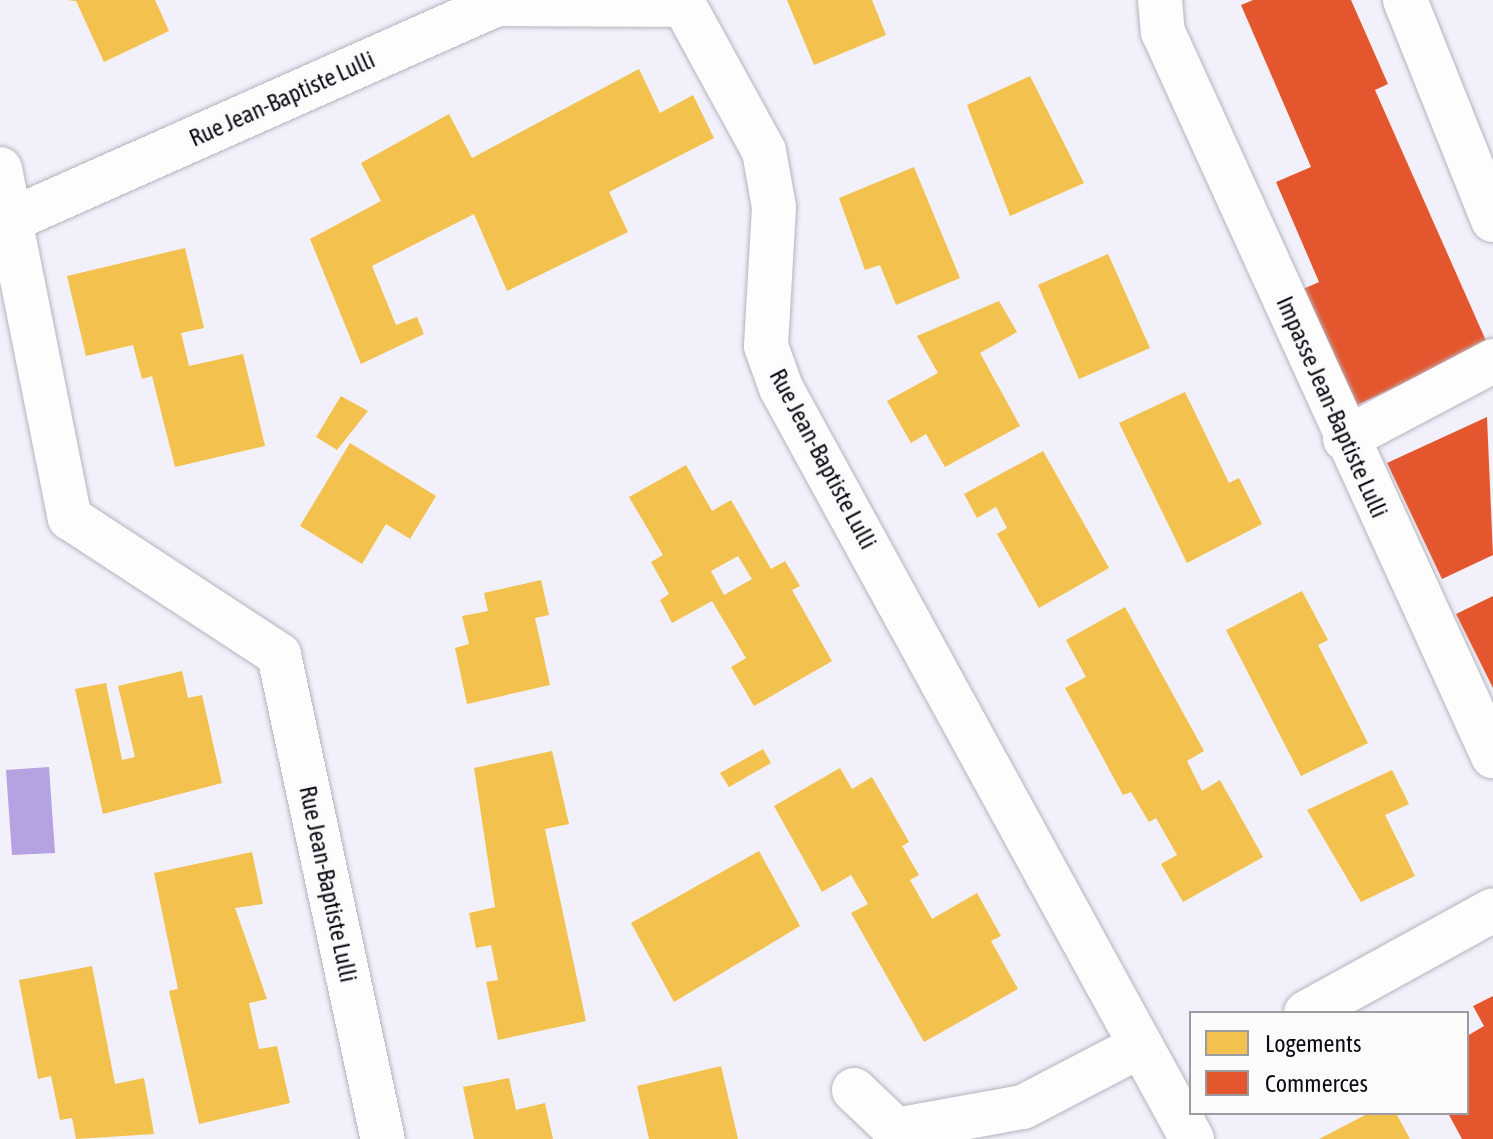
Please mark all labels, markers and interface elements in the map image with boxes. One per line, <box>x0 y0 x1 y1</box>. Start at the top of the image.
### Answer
street label: Rue Jean-Baptiste Lulli <box>185 45 379 153</box>
street label: Impasse Jean-Baptiste Lulli <box>1270 292 1394 522</box>
street label: Rue Jean-Baptiste Lulli <box>763 364 883 554</box>
street label: Rue Jean-Baptiste Lulli <box>293 783 363 985</box>
legend <box>1189 1011 1469 1115</box>
text: Logements <box>1265 1030 1362 1057</box>
text: Commerces <box>1265 1070 1368 1097</box>

